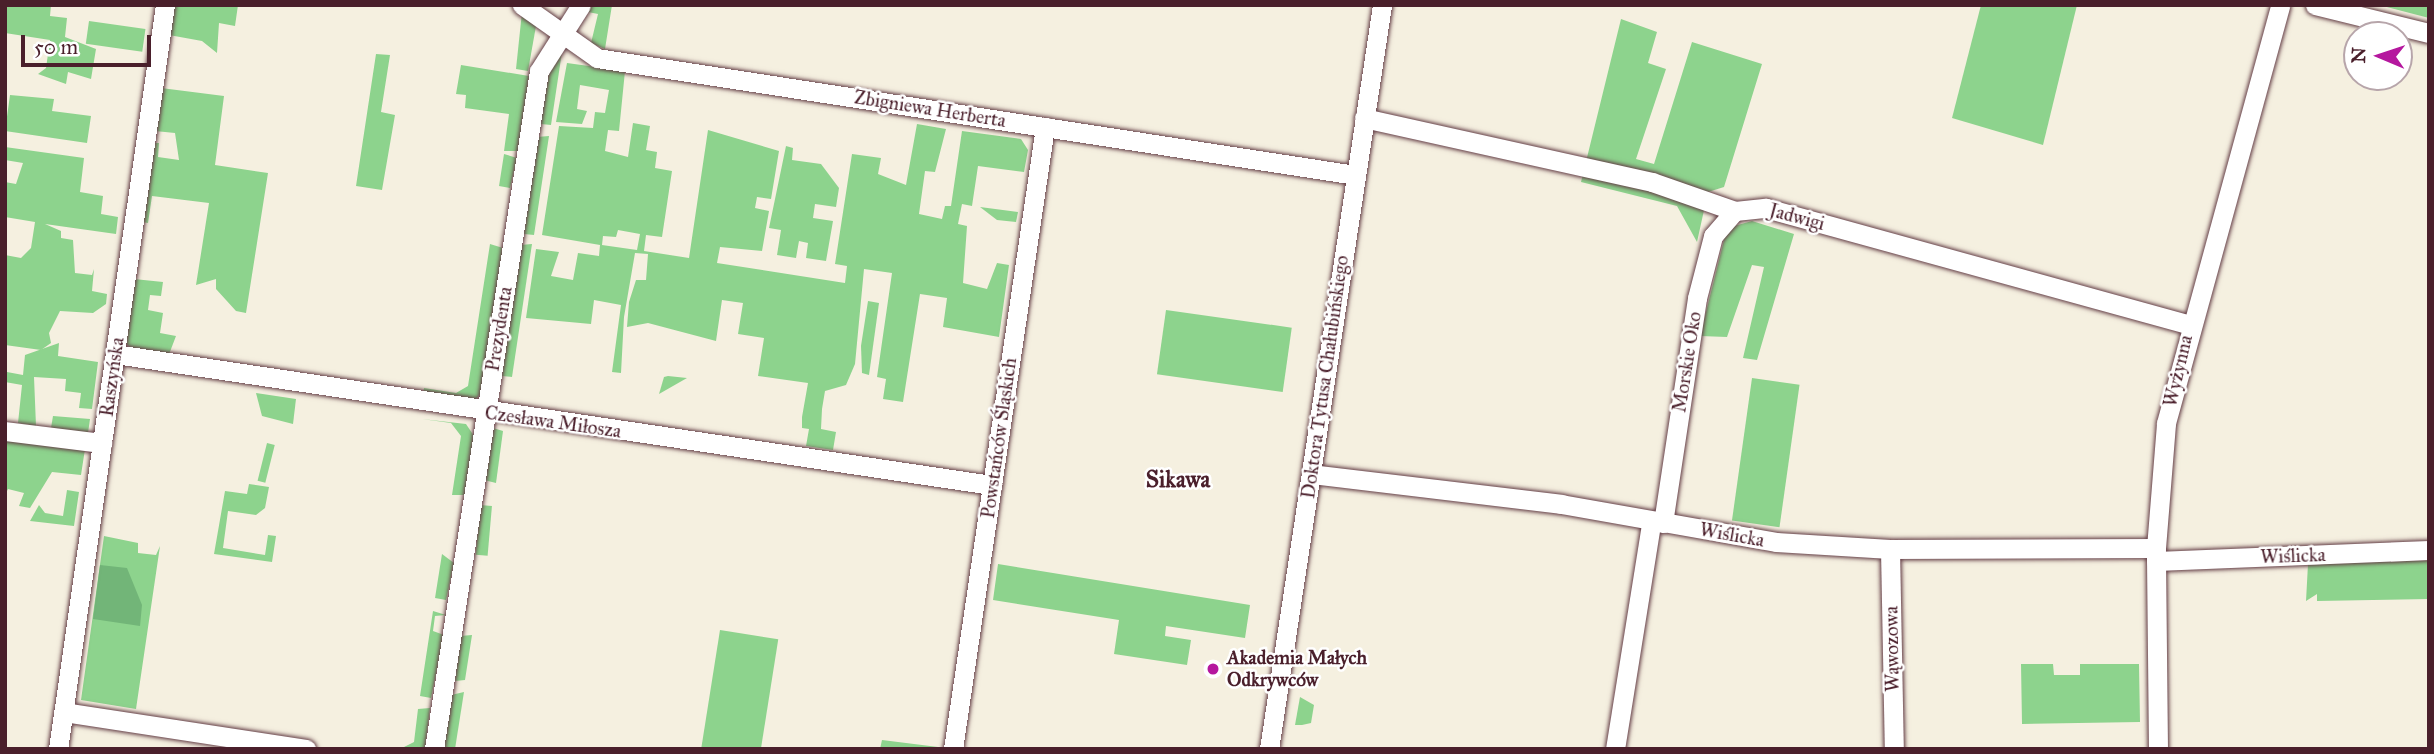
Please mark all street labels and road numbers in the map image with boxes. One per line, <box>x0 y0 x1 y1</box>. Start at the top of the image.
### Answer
street label: Zbigniewa Herberta <box>853 86 1007 132</box>
street label: Jadwigi <box>1767 199 1827 235</box>
street label: Doktora Tytusa Chałubińskiego <box>1297 254 1353 500</box>
street label: Prezydenta <box>481 285 517 373</box>
street label: Morskie Oko <box>1668 310 1706 414</box>
street label: Wyżynna <box>2159 333 2197 409</box>
street label: Raszyńska <box>95 336 129 418</box>
street label: Powstańców Śląskich <box>976 356 1022 520</box>
street label: Czesława Miłosza <box>483 401 623 443</box>
street label: Wiślicka <box>1698 518 1766 552</box>
street label: Wiślicka <box>2260 543 2326 569</box>
street label: Wąwozowa <box>1880 606 1904 692</box>

